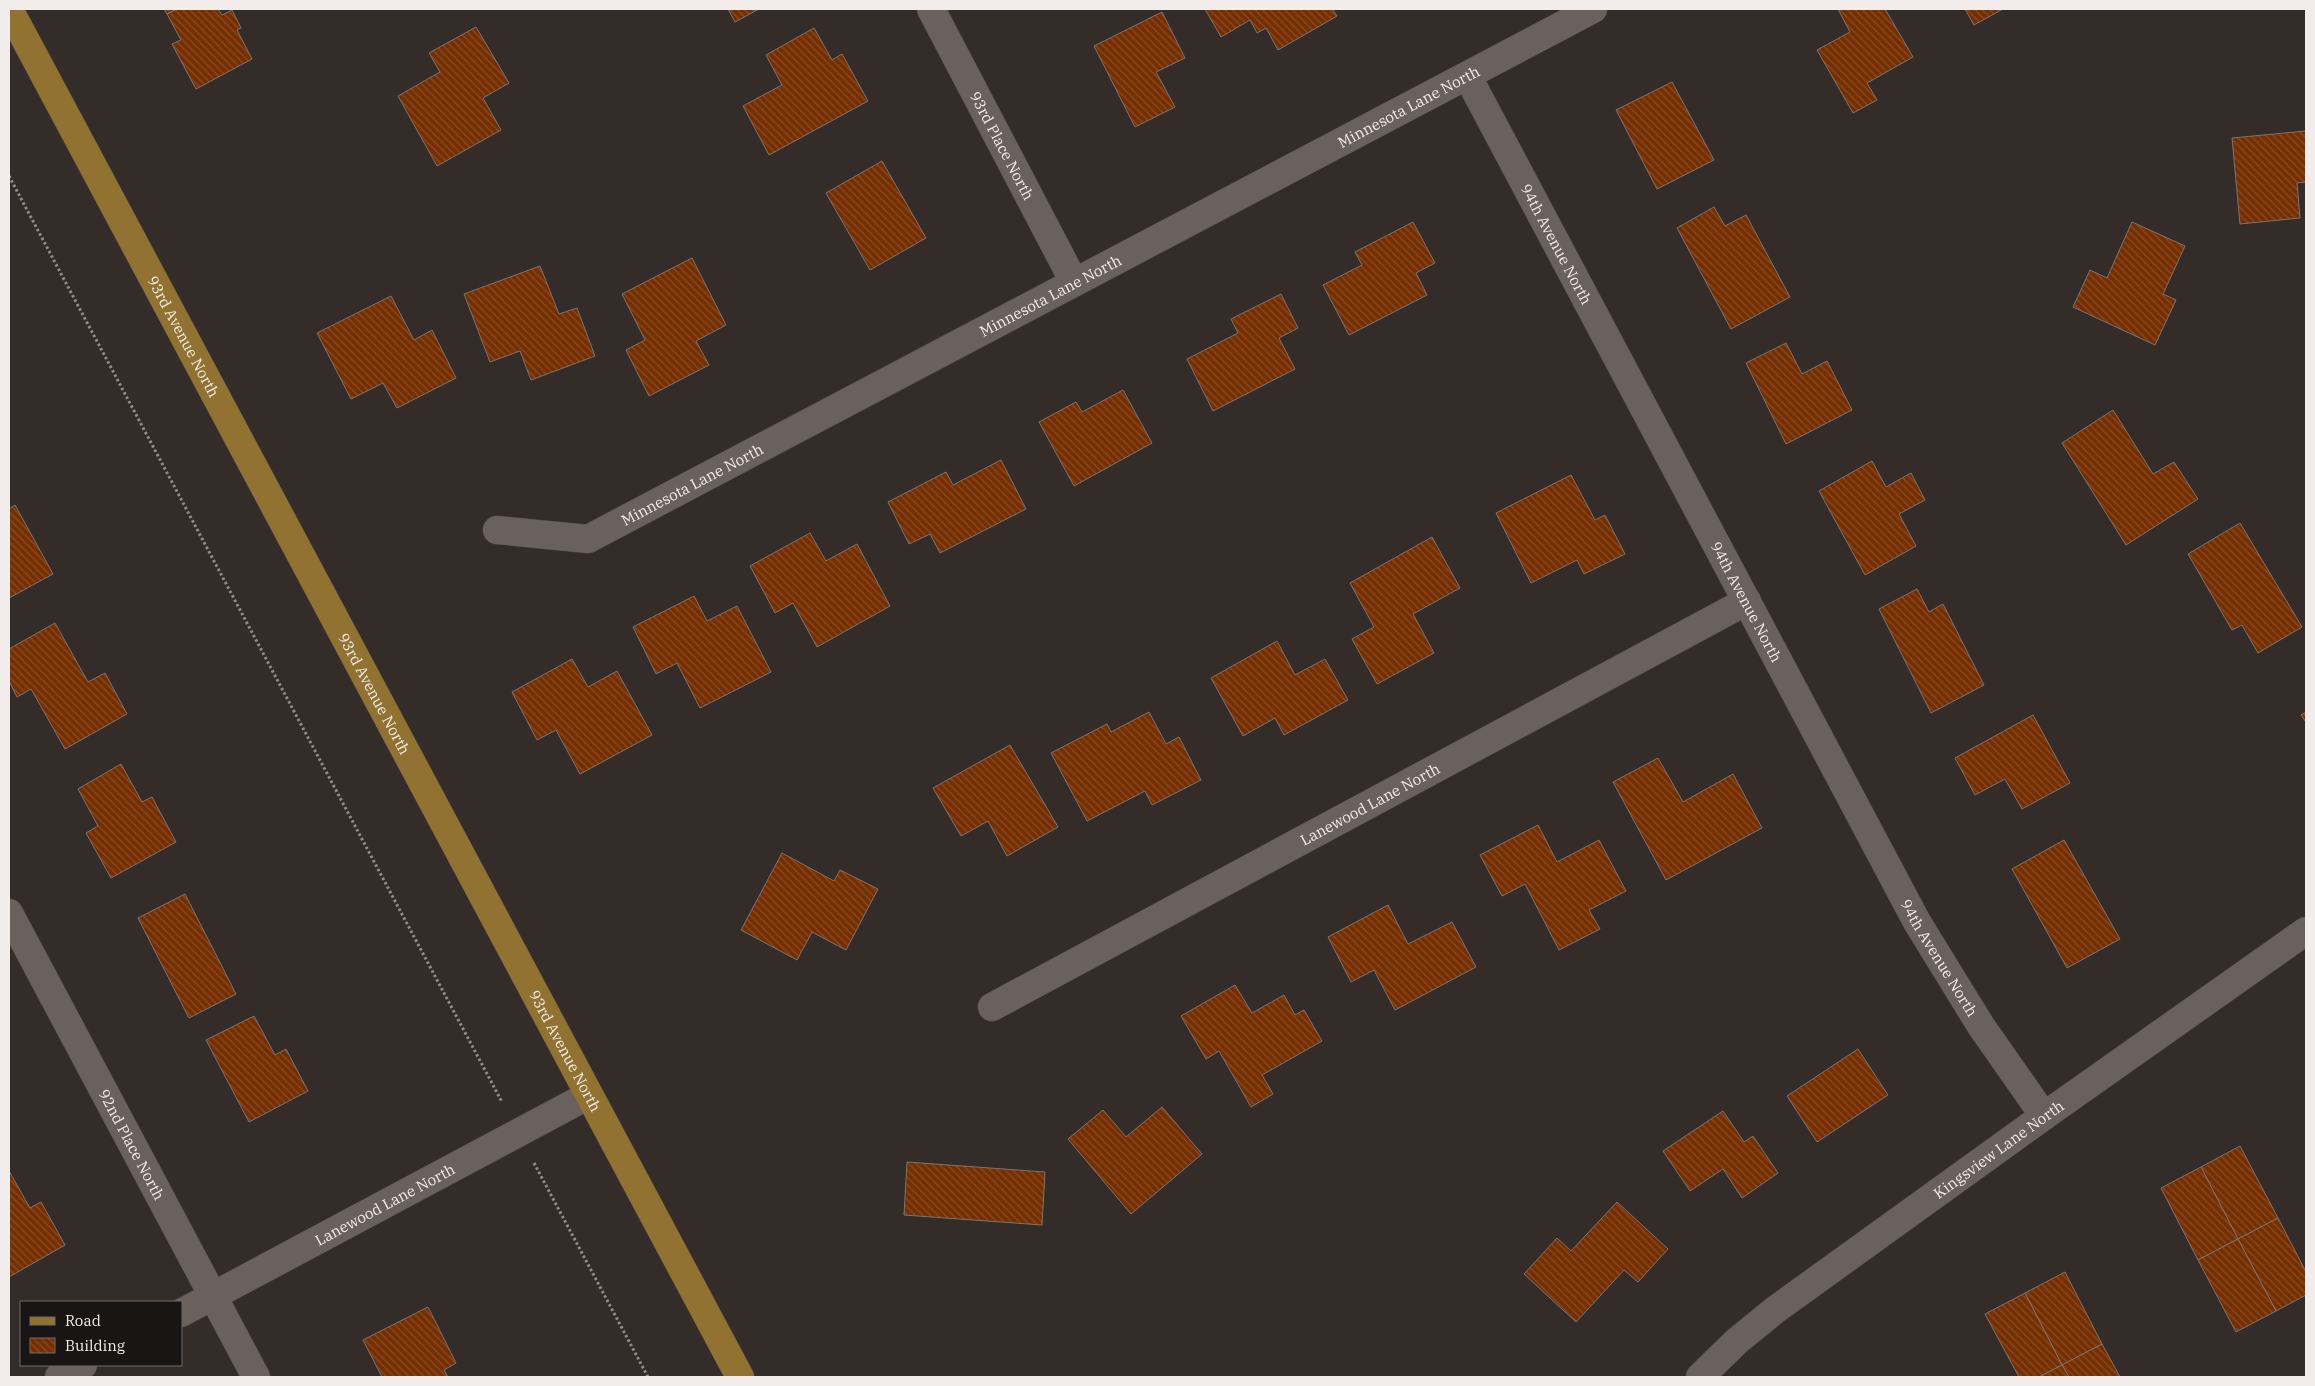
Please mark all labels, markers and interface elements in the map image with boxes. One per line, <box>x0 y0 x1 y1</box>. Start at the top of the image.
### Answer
street label: Minnesota Lane North <box>1334 61 1483 151</box>
street label: 93rd Place North <box>966 88 1039 203</box>
street label: 94th Avenue North <box>1517 180 1597 308</box>
street label: Minnesota Lane North <box>976 250 1124 340</box>
street label: 93rd Avenue North <box>144 272 224 400</box>
street label: Minnesota Lane North <box>618 439 766 529</box>
street label: 94th Avenue North <box>1707 538 1787 665</box>
street label: 93rd Avenue North <box>335 629 415 757</box>
street label: Lanewood Lane North <box>1297 759 1443 849</box>
street label: 94th Avenue North <box>1897 896 1982 1020</box>
street label: 93rd Avenue North <box>525 987 606 1115</box>
street label: 92nd Place North <box>95 1086 169 1203</box>
street label: Kingsview Lane North <box>1929 1096 2067 1202</box>
street label: Lanewood Lane North <box>311 1159 458 1249</box>
legend <box>20 1301 182 1366</box>
text: Road <box>65 1311 101 1330</box>
text: Building <box>65 1336 125 1355</box>

